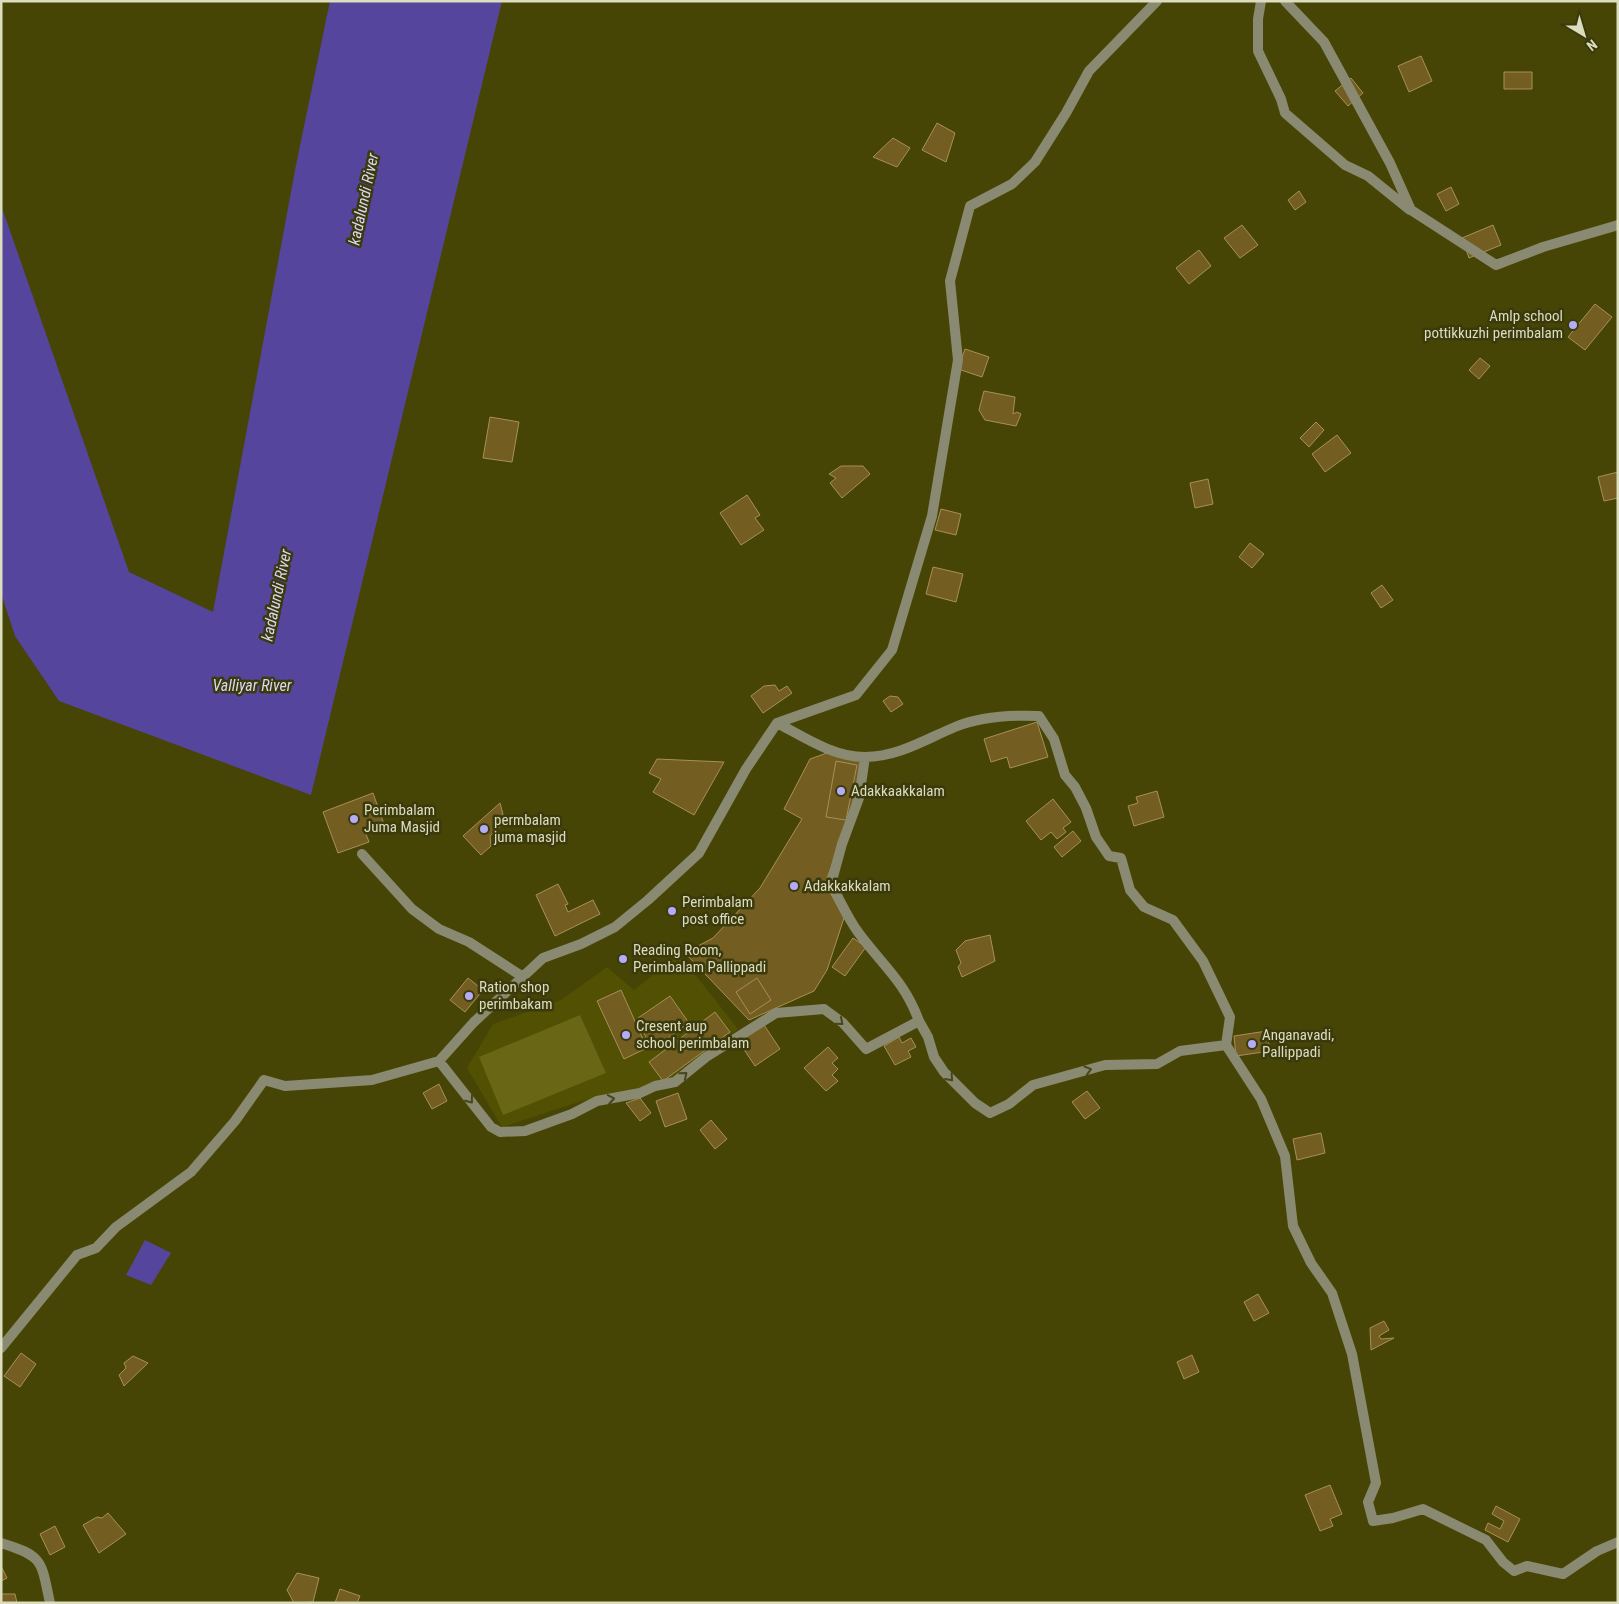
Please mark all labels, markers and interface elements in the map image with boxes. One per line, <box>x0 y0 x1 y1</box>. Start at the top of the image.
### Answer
north arrow <box>1559 10 1609 60</box>
text: N <box>1584 36 1600 54</box>
water label: kadalundi River <box>344 150 383 247</box>
place label: Amlp school pottikkuzhi perimbalam <box>1424 307 1563 342</box>
marker: Amlp school pottikkuzhi perimbalam <box>1567 319 1579 331</box>
water label: kadalundi River <box>257 546 296 643</box>
water label: Valliyar River <box>213 676 293 695</box>
place label: Adakkaakkalam <box>851 782 945 800</box>
marker: Adakkaakkalam <box>835 785 847 797</box>
place label: Perimbalam Juma Masjid <box>364 801 440 836</box>
place label: permbalam juma masjid <box>493 811 566 846</box>
marker: Perimbalam Juma Masjid <box>348 813 360 825</box>
marker: permbalam juma masjid <box>478 823 490 835</box>
place label: Adakkakkalam <box>804 877 891 895</box>
marker: Adakkakkalam <box>788 880 800 892</box>
place label: Perimbalam post office <box>682 893 753 928</box>
marker: Perimbalam post office <box>666 905 678 917</box>
place label: Reading Room, Perimbalam Pallippadi <box>633 941 766 976</box>
marker: Reading Room, Perimbalam Pallippadi <box>617 953 629 965</box>
place label: Ration shop perimbakam <box>479 978 553 1013</box>
marker: Ration shop perimbakam <box>463 990 475 1002</box>
one-way arrow <box>835 1016 844 1025</box>
place label: Cresent aup school perimbalam <box>636 1017 749 1052</box>
place label: Anganavadi, Pallippadi <box>1262 1026 1334 1061</box>
marker: Cresent aup school perimbalam <box>620 1029 632 1041</box>
marker: Anganavadi, Pallippadi <box>1246 1038 1258 1050</box>
one-way arrow <box>1084 1066 1092 1076</box>
one-way arrow <box>679 1071 688 1080</box>
one-way arrow <box>944 1072 953 1081</box>
one-way arrow <box>464 1094 472 1103</box>
one-way arrow <box>607 1095 616 1105</box>

